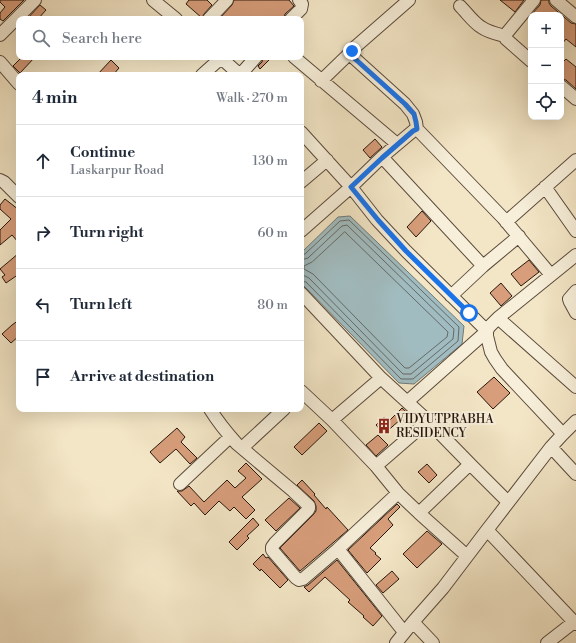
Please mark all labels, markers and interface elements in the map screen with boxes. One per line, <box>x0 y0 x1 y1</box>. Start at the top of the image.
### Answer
map controls <box>528 12 564 120</box>
button: + <box>528 12 564 48</box>
search box <box>16 16 304 60</box>
icon: search <box>30 27 52 49</box>
text: Search here <box>62 29 142 48</box>
route end <box>343 42 361 60</box>
button: − <box>528 48 564 84</box>
button: locate <box>528 84 564 120</box>
text: 4 min <box>32 87 77 109</box>
text: Walk · 270 m <box>216 90 288 106</box>
text: Continue <box>70 143 135 162</box>
icon: ahead <box>32 150 54 172</box>
text: 130 m <box>253 153 288 169</box>
text: Laskarpur Road <box>70 162 164 178</box>
icon: right <box>32 222 54 244</box>
text: Turn right <box>70 223 144 242</box>
text: 60 m <box>257 225 288 241</box>
icon: left <box>32 294 54 316</box>
text: Turn left <box>70 295 132 314</box>
text: 80 m <box>257 297 288 313</box>
route start <box>460 304 478 322</box>
icon: arrive <box>32 366 54 388</box>
text: Arrive at destination <box>70 367 214 386</box>
place label: VIDYUTPRABHA RESIDENCY <box>395 412 494 441</box>
building icon: VIDYUTPRABHA RESIDENCY <box>375 417 393 435</box>

